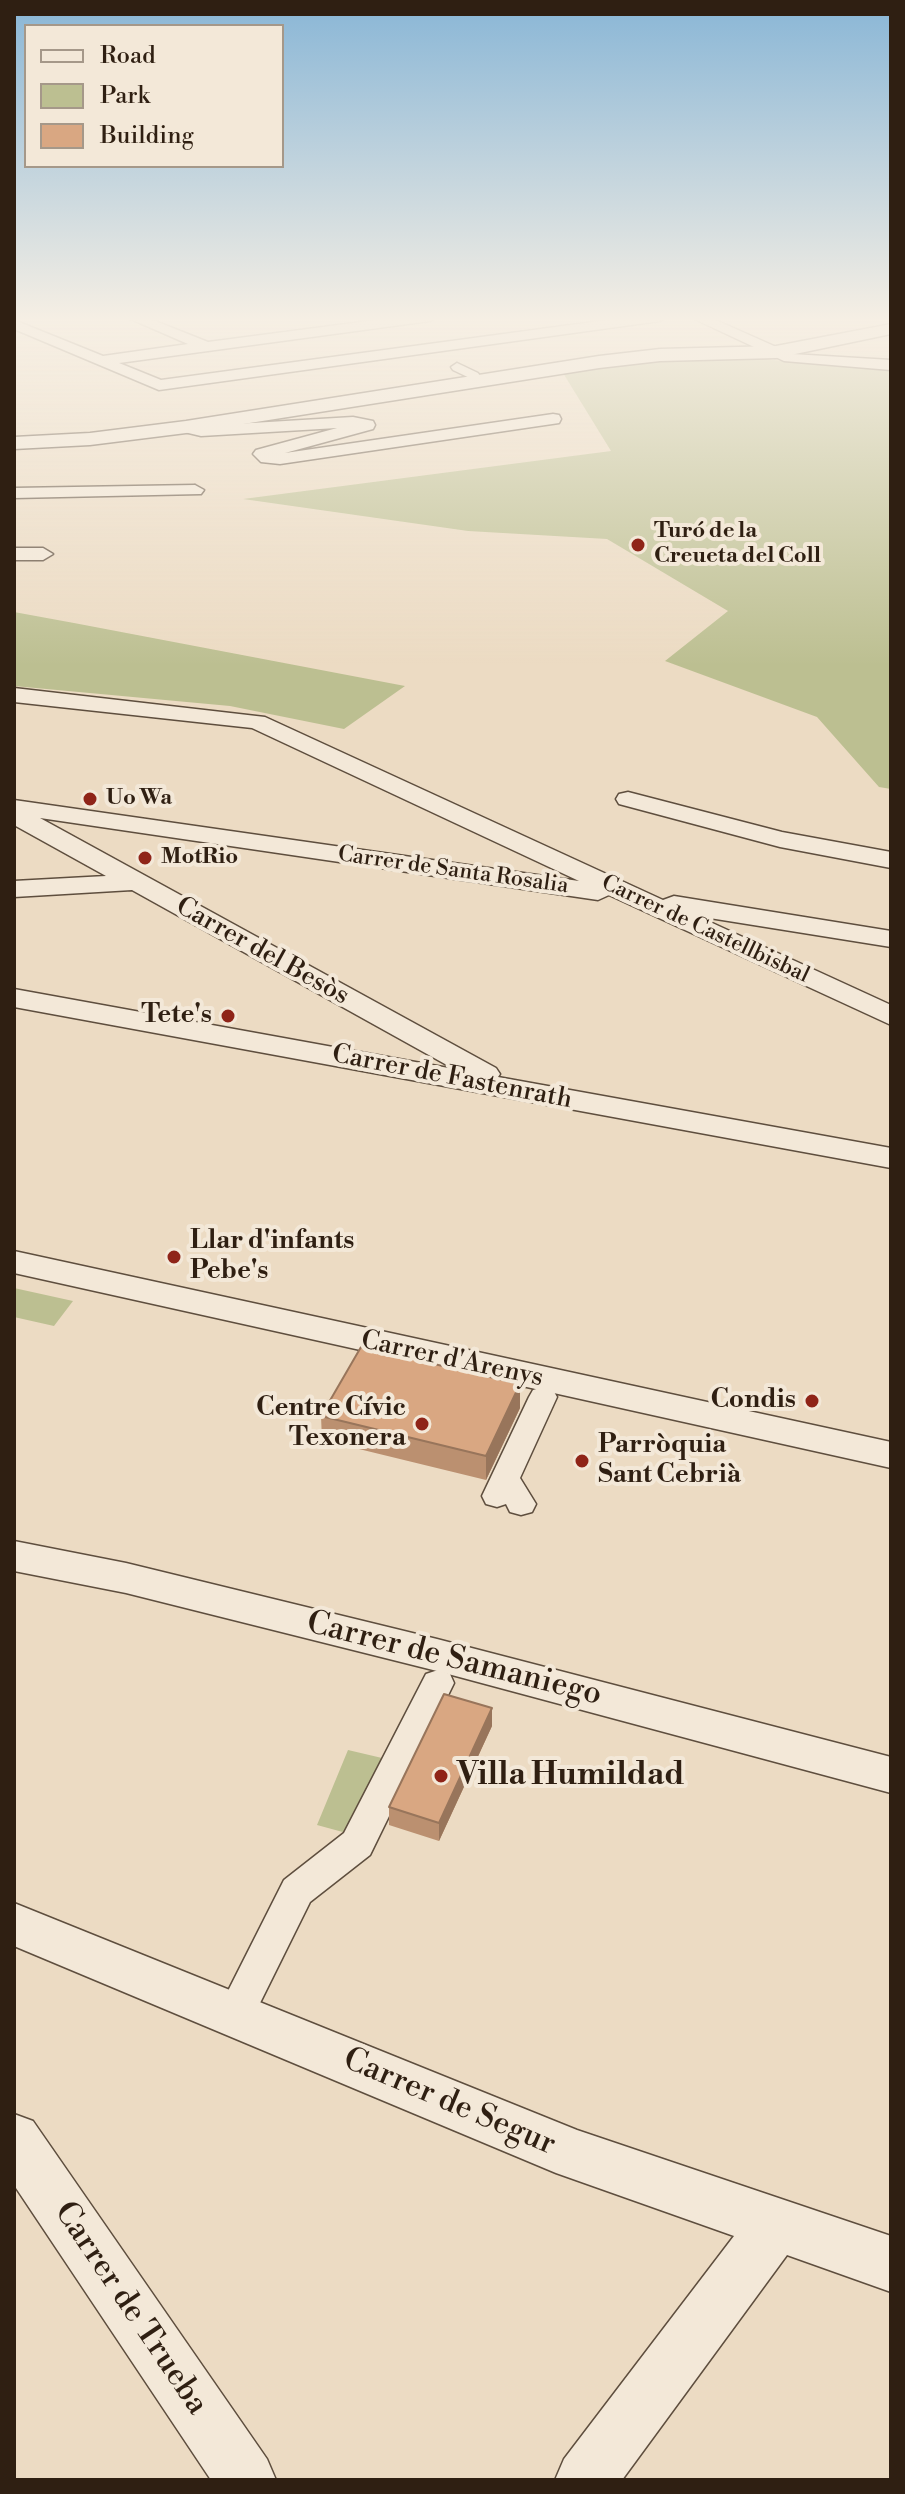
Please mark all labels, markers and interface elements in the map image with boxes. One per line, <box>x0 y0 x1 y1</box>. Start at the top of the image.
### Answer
legend <box>24 24 284 168</box>
text: Road <box>100 41 156 71</box>
text: Park <box>100 81 150 111</box>
text: Building <box>100 121 194 151</box>
place label: Turó de la Creueta del Coll <box>654 519 821 570</box>
marker: Turó de la Creueta del Coll <box>629 536 647 554</box>
place label: Uo Wa <box>106 786 172 812</box>
marker: Uo Wa <box>81 790 99 808</box>
street label: Carrer de Santa Rosalia <box>336 842 570 900</box>
place label: MotRio <box>161 845 238 871</box>
marker: MotRio <box>136 849 154 867</box>
street label: Carrer de Castellbisbal <box>597 870 813 990</box>
street label: Carrer del Besòs <box>170 892 354 1012</box>
place label: Tete's <box>141 1000 212 1032</box>
marker: Tete's <box>219 1007 237 1025</box>
street label: Carrer de Fastenrath <box>329 1039 575 1117</box>
place label: Llar d'infants Pebe's <box>190 1226 354 1288</box>
marker: Llar d'infants Pebe's <box>165 1248 183 1266</box>
street label: Carrer d'Arenys <box>358 1325 546 1395</box>
place label: Condis <box>710 1385 796 1417</box>
marker: Condis <box>803 1392 821 1410</box>
place label: Centre Cívic Texonera <box>256 1393 406 1454</box>
marker: Centre Cívic Texonera <box>413 1415 431 1433</box>
place label: Parròquia Sant Cebrià <box>598 1430 741 1492</box>
marker: Parròquia Sant Cebrià <box>573 1452 591 1470</box>
street label: Carrer de Samaniego <box>302 1605 606 1715</box>
place label: Villa Humildad <box>457 1757 684 1795</box>
marker: Villa Humildad <box>432 1767 450 1785</box>
street label: Carrer de Segur <box>337 2041 561 2165</box>
street label: Carrer de Trueba <box>45 2195 215 2423</box>

